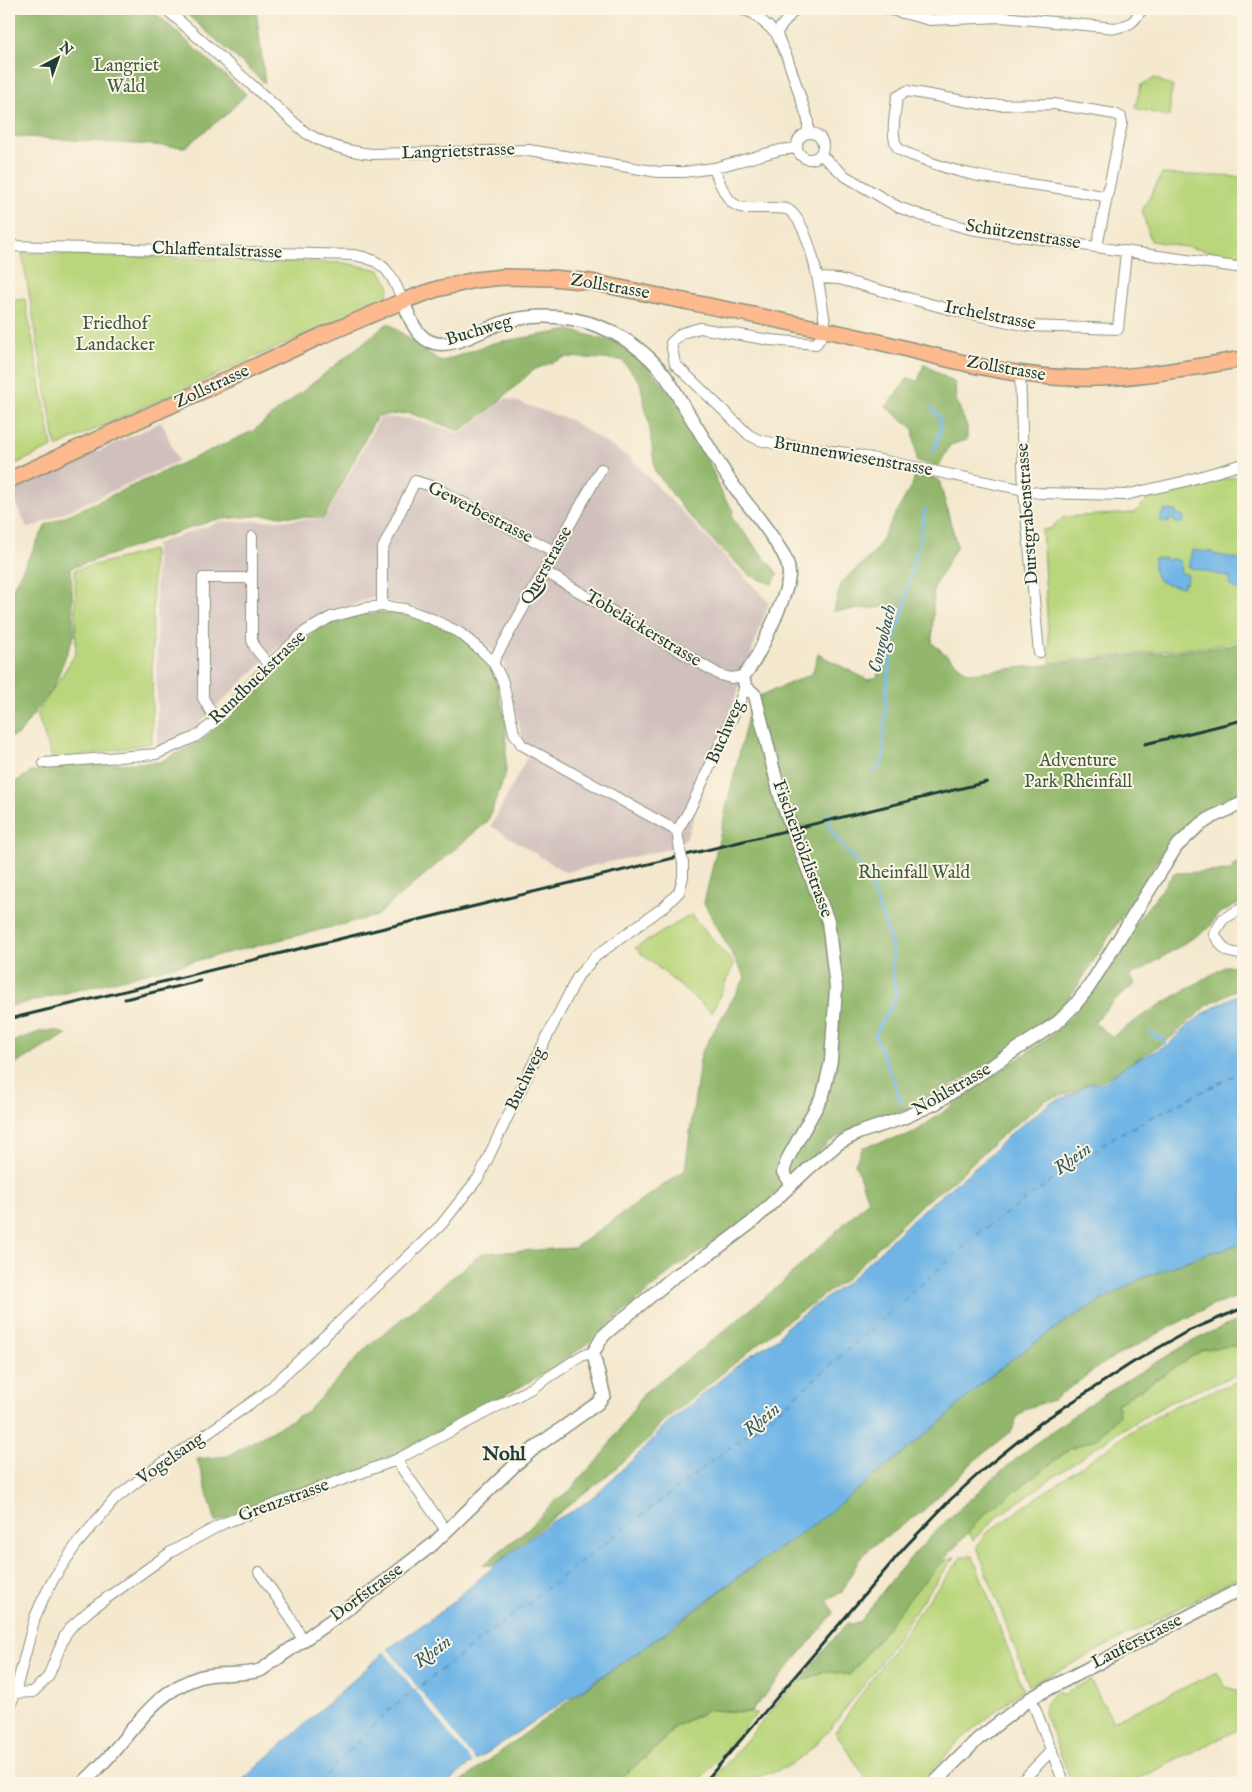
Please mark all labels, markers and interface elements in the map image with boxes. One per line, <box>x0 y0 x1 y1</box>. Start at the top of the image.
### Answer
north arrow <box>32 32 82 82</box>
text: N <box>55 38 76 60</box>
park label: Langriet Wald <box>93 55 159 99</box>
street label: Langrietstrasse <box>401 139 515 165</box>
street label: Schützenstrasse <box>964 215 1082 255</box>
street label: Chlaffentalstrasse <box>151 237 283 265</box>
street label: Zollstrasse <box>569 269 651 305</box>
street label: Irchelstrasse <box>942 296 1038 336</box>
street label: Buchweg <box>443 310 515 352</box>
park label: Friedhof Landacker <box>75 313 155 357</box>
street label: Zollstrasse <box>965 351 1047 387</box>
street label: Zollstrasse <box>171 360 253 414</box>
street label: Brunnenwiesenstrasse <box>771 432 935 482</box>
street label: Durstgrabenstrasse <box>1012 442 1044 586</box>
street label: Gewerbestrasse <box>424 477 536 549</box>
street label: Querstrasse <box>516 522 578 610</box>
street label: Tobeläckerstrasse <box>581 585 705 673</box>
water label: Congobach <box>864 603 902 675</box>
street label: Rundbuckstrasse <box>205 626 311 730</box>
street label: Buchweg <box>702 696 750 768</box>
park label: Adventure Park Rheinfall <box>1024 750 1132 794</box>
street label: Fischerhölzlistrasse <box>766 777 838 921</box>
park label: Rheinfall Wald <box>858 862 970 885</box>
street label: Buchweg <box>501 1043 551 1115</box>
street label: Nohlstrasse <box>909 1058 995 1122</box>
water label: Rhein <box>1049 1137 1097 1181</box>
water label: Rhein <box>739 1398 786 1442</box>
street label: Vogelsang <box>132 1427 209 1491</box>
district label: Nohl <box>481 1442 526 1467</box>
street label: Grenzstrasse <box>235 1474 333 1528</box>
street label: Dorfstrasse <box>326 1559 408 1627</box>
street label: Lauferstrasse <box>1088 1609 1186 1675</box>
water label: Rhein <box>409 1630 457 1674</box>

